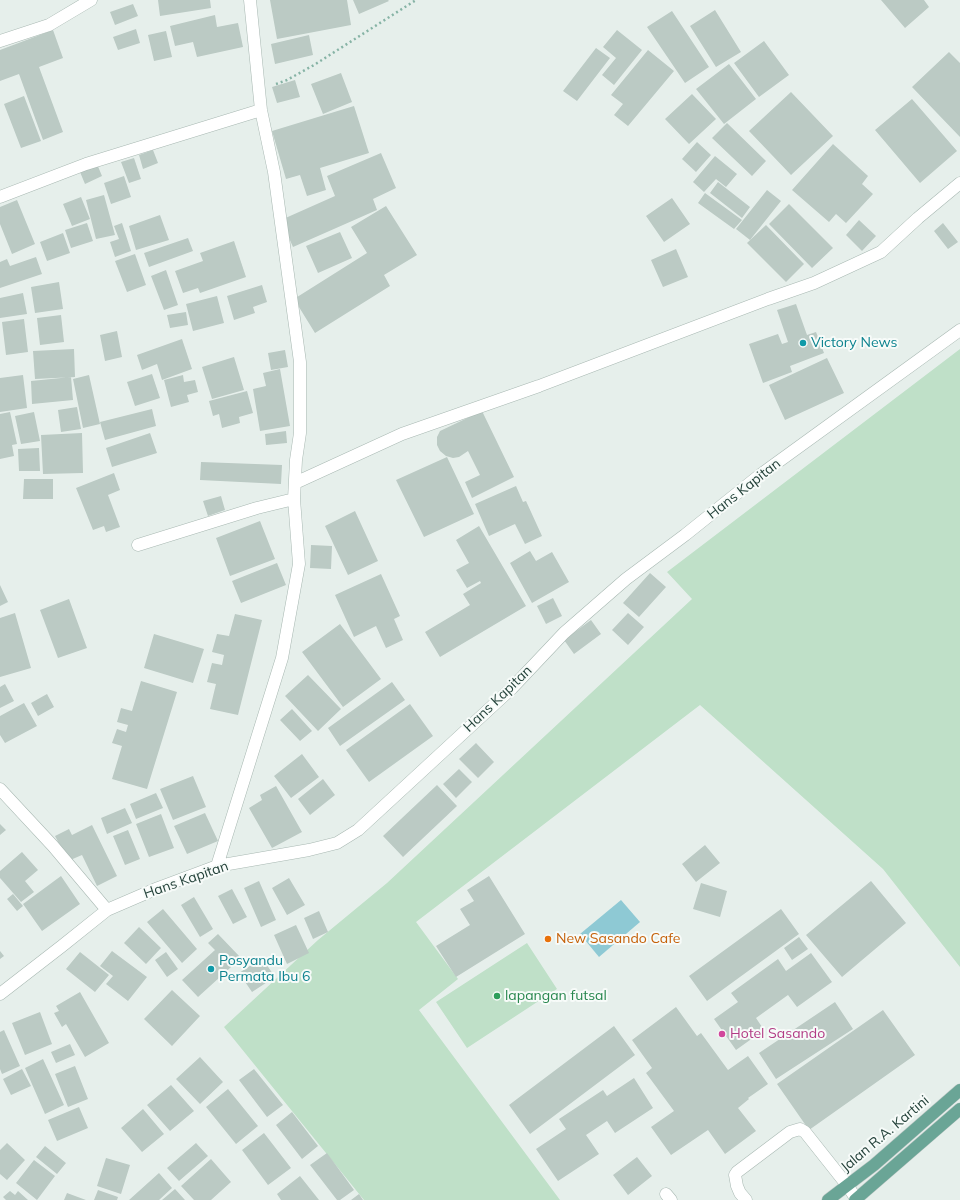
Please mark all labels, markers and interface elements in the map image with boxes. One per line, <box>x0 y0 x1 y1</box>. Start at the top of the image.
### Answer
place label: Victory News <box>811 335 897 351</box>
marker: Victory News <box>798 338 808 348</box>
street label: Hans Kapitan <box>704 455 784 523</box>
street label: Hans Kapitan <box>460 662 536 736</box>
street label: Hans Kapitan <box>141 858 231 902</box>
place label: New Sasando Cafe <box>556 931 680 947</box>
marker: New Sasando Cafe <box>543 934 553 944</box>
place label: Posyandu Permata Ibu 6 <box>219 953 310 986</box>
marker: Posyandu Permata Ibu 6 <box>206 964 216 974</box>
place label: lapangan futsal <box>505 988 607 1004</box>
marker: lapangan futsal <box>492 991 502 1001</box>
place label: Hotel Sasando <box>730 1026 825 1042</box>
marker: Hotel Sasando <box>717 1029 727 1039</box>
street label: Jalan R.A. Kartini <box>838 1092 932 1176</box>

